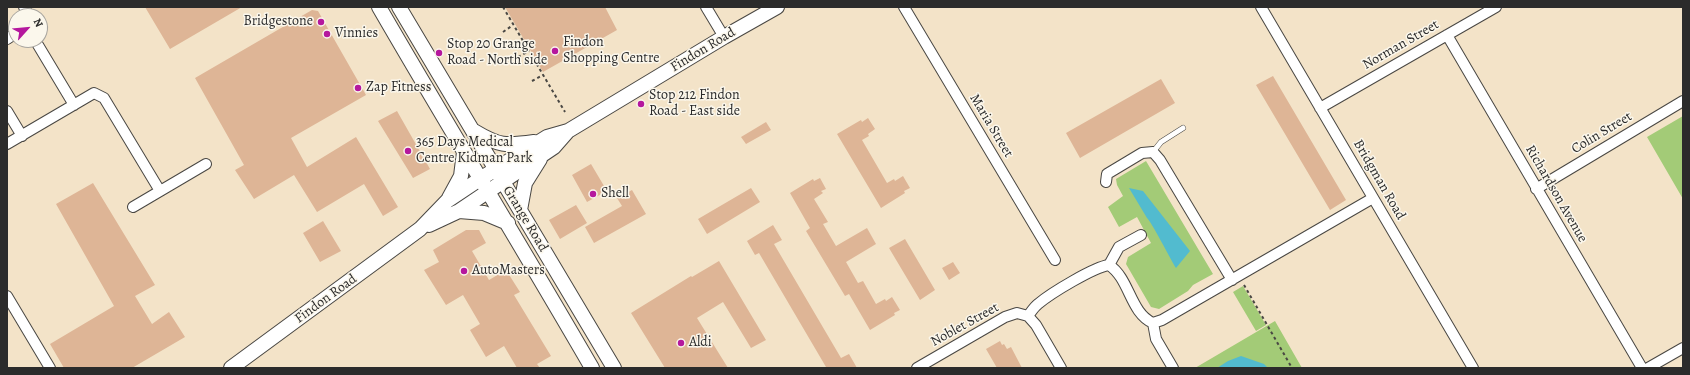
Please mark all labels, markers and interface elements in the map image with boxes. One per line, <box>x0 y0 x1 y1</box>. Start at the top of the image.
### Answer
north arrow <box>8 8 48 48</box>
place label: Bridgestone <box>244 14 313 30</box>
text: N <box>30 16 47 30</box>
street label: Norman Street <box>1360 16 1442 74</box>
marker: Bridgestone <box>316 17 326 27</box>
street label: Findon Road <box>668 24 738 76</box>
place label: Vinnies <box>335 26 378 42</box>
marker: Vinnies <box>322 29 332 39</box>
place label: Findon Shopping Centre <box>563 35 659 68</box>
place label: Stop 20 Grange Road - North side <box>447 37 547 70</box>
marker: Findon Shopping Centre <box>550 46 560 56</box>
marker: Stop 20 Grange Road - North side <box>434 48 444 58</box>
place label: Zap Fitness <box>366 80 431 96</box>
marker: Zap Fitness <box>353 83 363 93</box>
place label: Stop 212 Findon Road - East side <box>649 88 740 120</box>
street label: Maria Street <box>965 91 1017 161</box>
marker: Stop 212 Findon Road - East side <box>636 99 646 109</box>
street label: Colin Street <box>1569 108 1635 158</box>
place label: 365 Days Medical Centre Kidman Park <box>416 135 532 168</box>
street label: Bridgman Road <box>1349 137 1409 223</box>
street label: Richardson Avenue <box>1521 142 1591 246</box>
marker: 365 Days Medical Centre Kidman Park <box>403 146 413 156</box>
street label: Grange Road <box>499 183 551 255</box>
place label: Shell <box>601 186 629 202</box>
marker: Shell <box>588 189 598 199</box>
place label: AutoMasters <box>472 263 545 279</box>
marker: AutoMasters <box>459 266 469 276</box>
street label: Findon Road <box>292 271 360 327</box>
street label: Noblet Street <box>928 299 1002 351</box>
place label: Aldi <box>689 335 712 351</box>
marker: Aldi <box>676 338 686 348</box>

